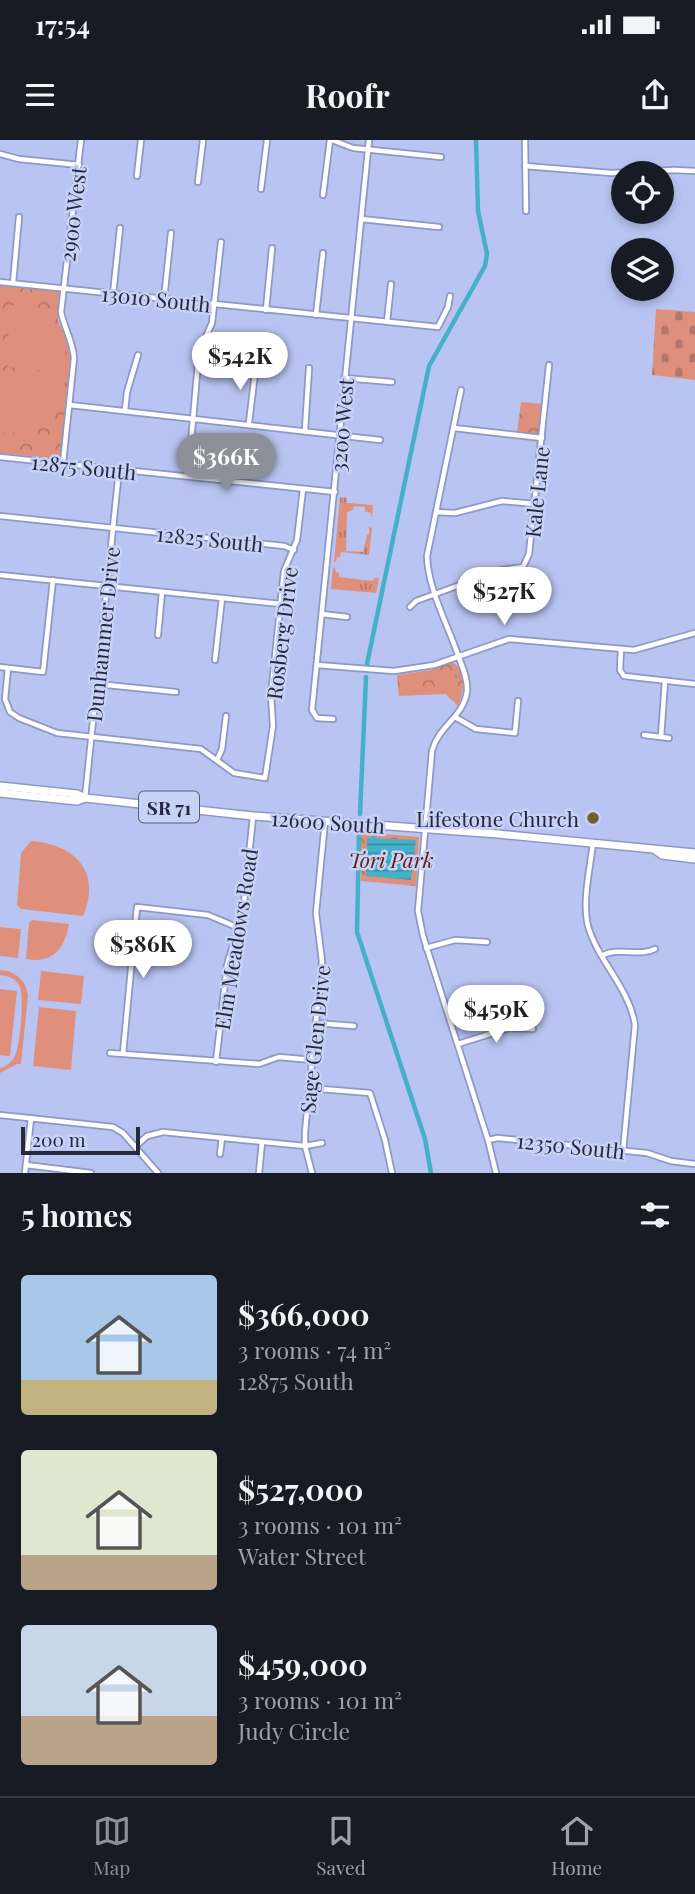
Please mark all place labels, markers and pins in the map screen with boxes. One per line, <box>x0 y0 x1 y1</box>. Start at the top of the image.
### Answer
pin: $542K <box>191 332 289 392</box>
pin: $366K <box>177 434 275 493</box>
pin: $527K <box>455 568 553 627</box>
place label: Lifestone Church <box>416 804 580 832</box>
marker: Lifestone Church <box>585 810 601 826</box>
pin: $586K <box>94 920 192 980</box>
pin: $459K <box>447 986 545 1045</box>

